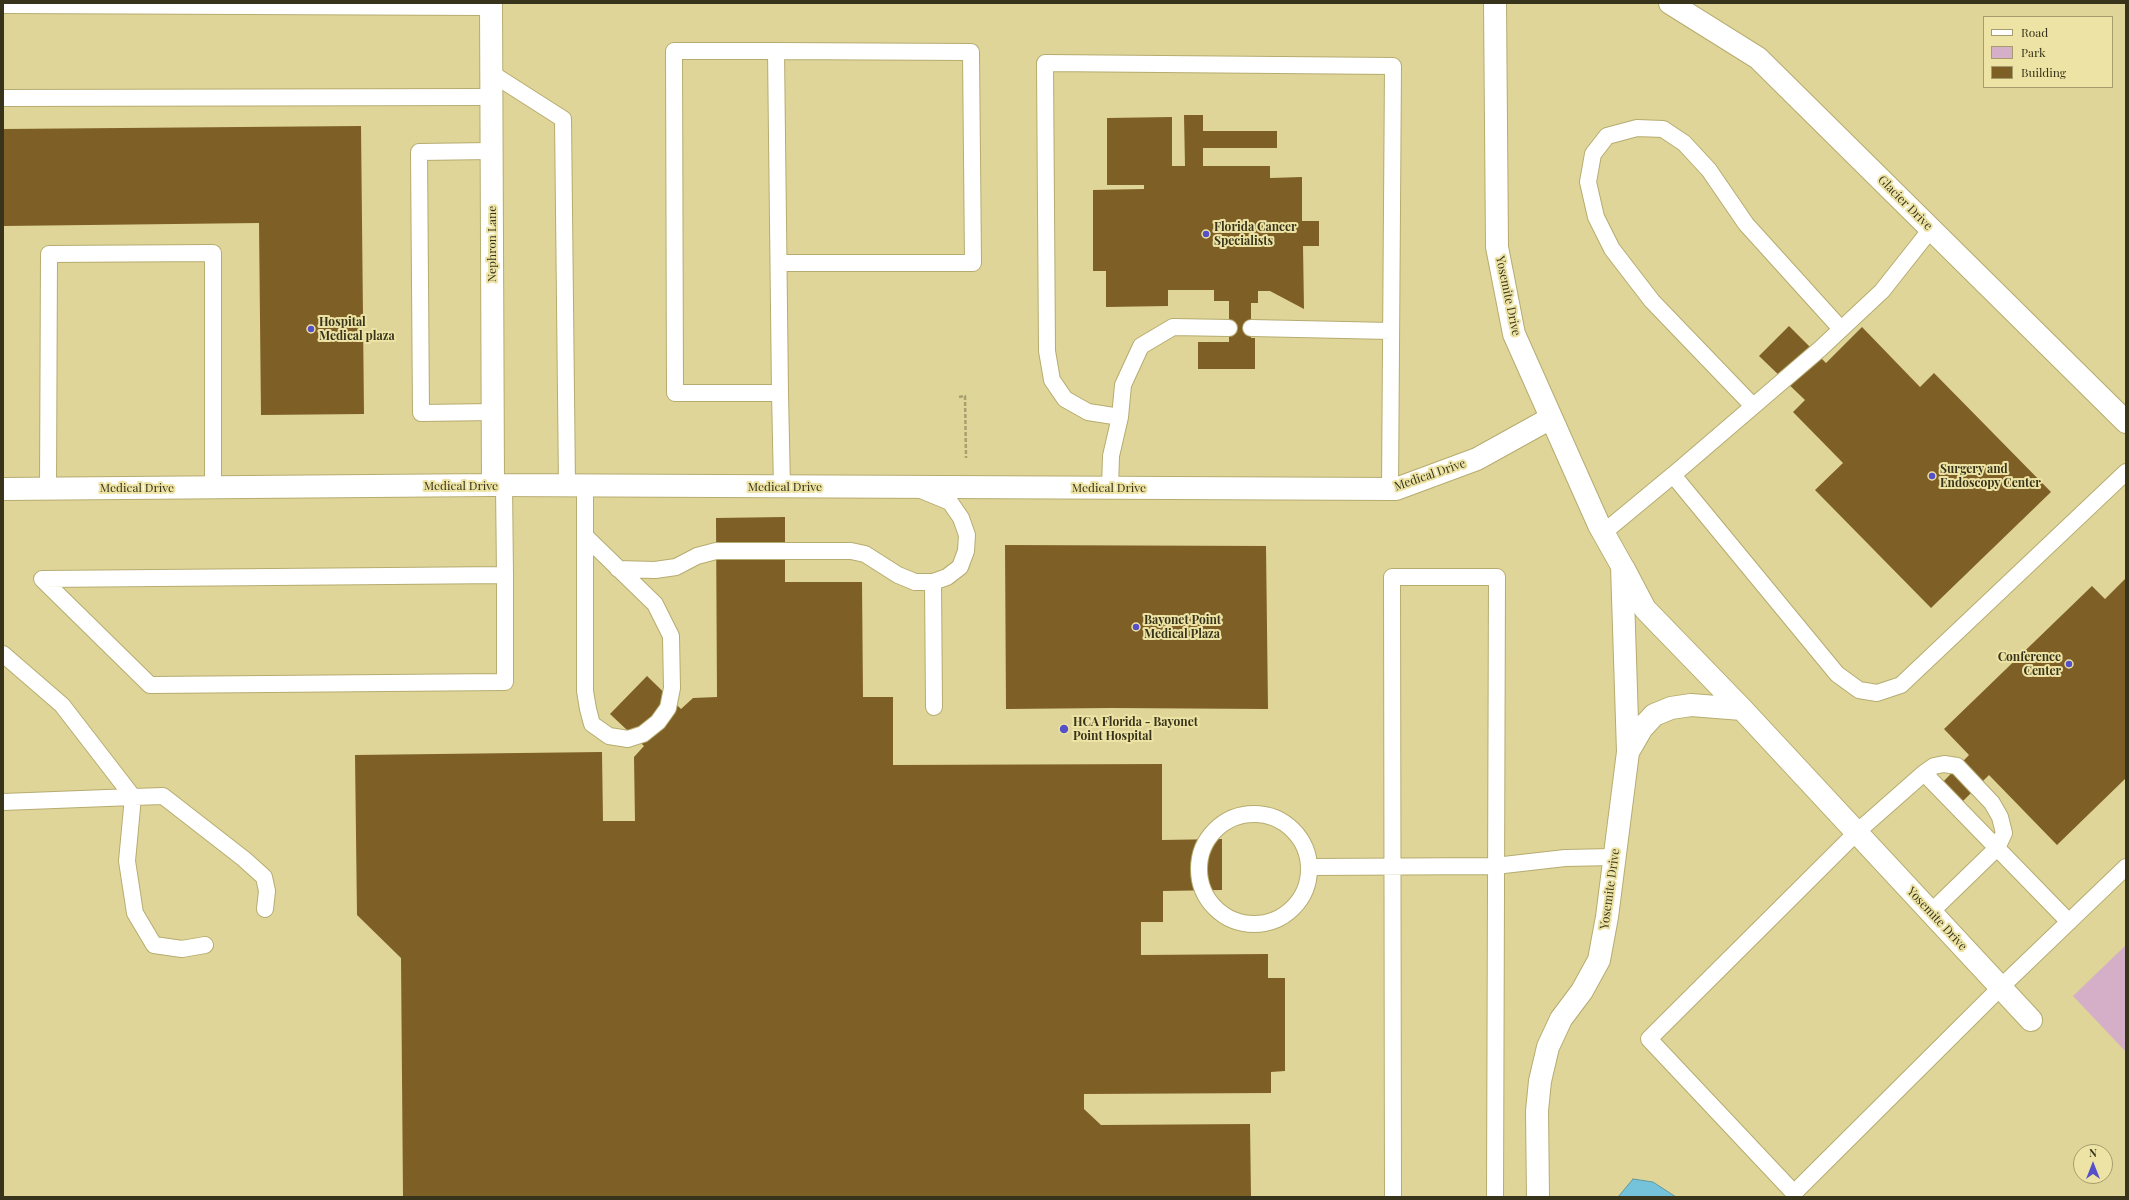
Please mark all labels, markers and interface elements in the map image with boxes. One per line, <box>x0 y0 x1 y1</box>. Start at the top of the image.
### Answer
legend <box>1983 16 2113 88</box>
text: Road <box>2021 24 2048 40</box>
text: Park <box>2021 44 2046 60</box>
text: Building <box>2021 64 2066 80</box>
street label: Glacier Drive <box>1875 173 1935 233</box>
street label: Nephron Lane <box>485 206 499 282</box>
place label: Florida Cancer Specialists <box>1214 220 1297 248</box>
marker: Florida Cancer Specialists <box>1201 229 1211 239</box>
street label: Yosemite Drive <box>1493 255 1523 337</box>
place label: Hospital Medical plaza <box>319 315 395 343</box>
marker: Hospital Medical plaza <box>306 324 316 334</box>
street label: Medical Drive <box>1392 456 1468 494</box>
place label: Surgery and Endoscopy Center <box>1940 462 2041 490</box>
marker: Surgery and Endoscopy Center <box>1927 471 1937 481</box>
street label: Medical Drive <box>424 479 498 493</box>
street label: Medical Drive <box>748 480 822 494</box>
street label: Medical Drive <box>100 481 174 495</box>
street label: Medical Drive <box>1072 481 1146 495</box>
place label: Bayonet Point Medical Plaza <box>1144 613 1221 641</box>
marker: Bayonet Point Medical Plaza <box>1131 622 1141 632</box>
place label: Conference Center <box>1998 650 2061 678</box>
marker: Conference Center <box>2064 659 2074 669</box>
place label: HCA Florida - Bayonet Point Hospital <box>1073 715 1198 743</box>
marker: HCA Florida - Bayonet Point Hospital <box>1058 723 1070 735</box>
street label: Yosemite Drive <box>1597 848 1623 930</box>
street label: Yosemite Drive <box>1904 884 1970 954</box>
north arrow <box>2073 1144 2113 1184</box>
text: N <box>2089 1145 2097 1160</box>

